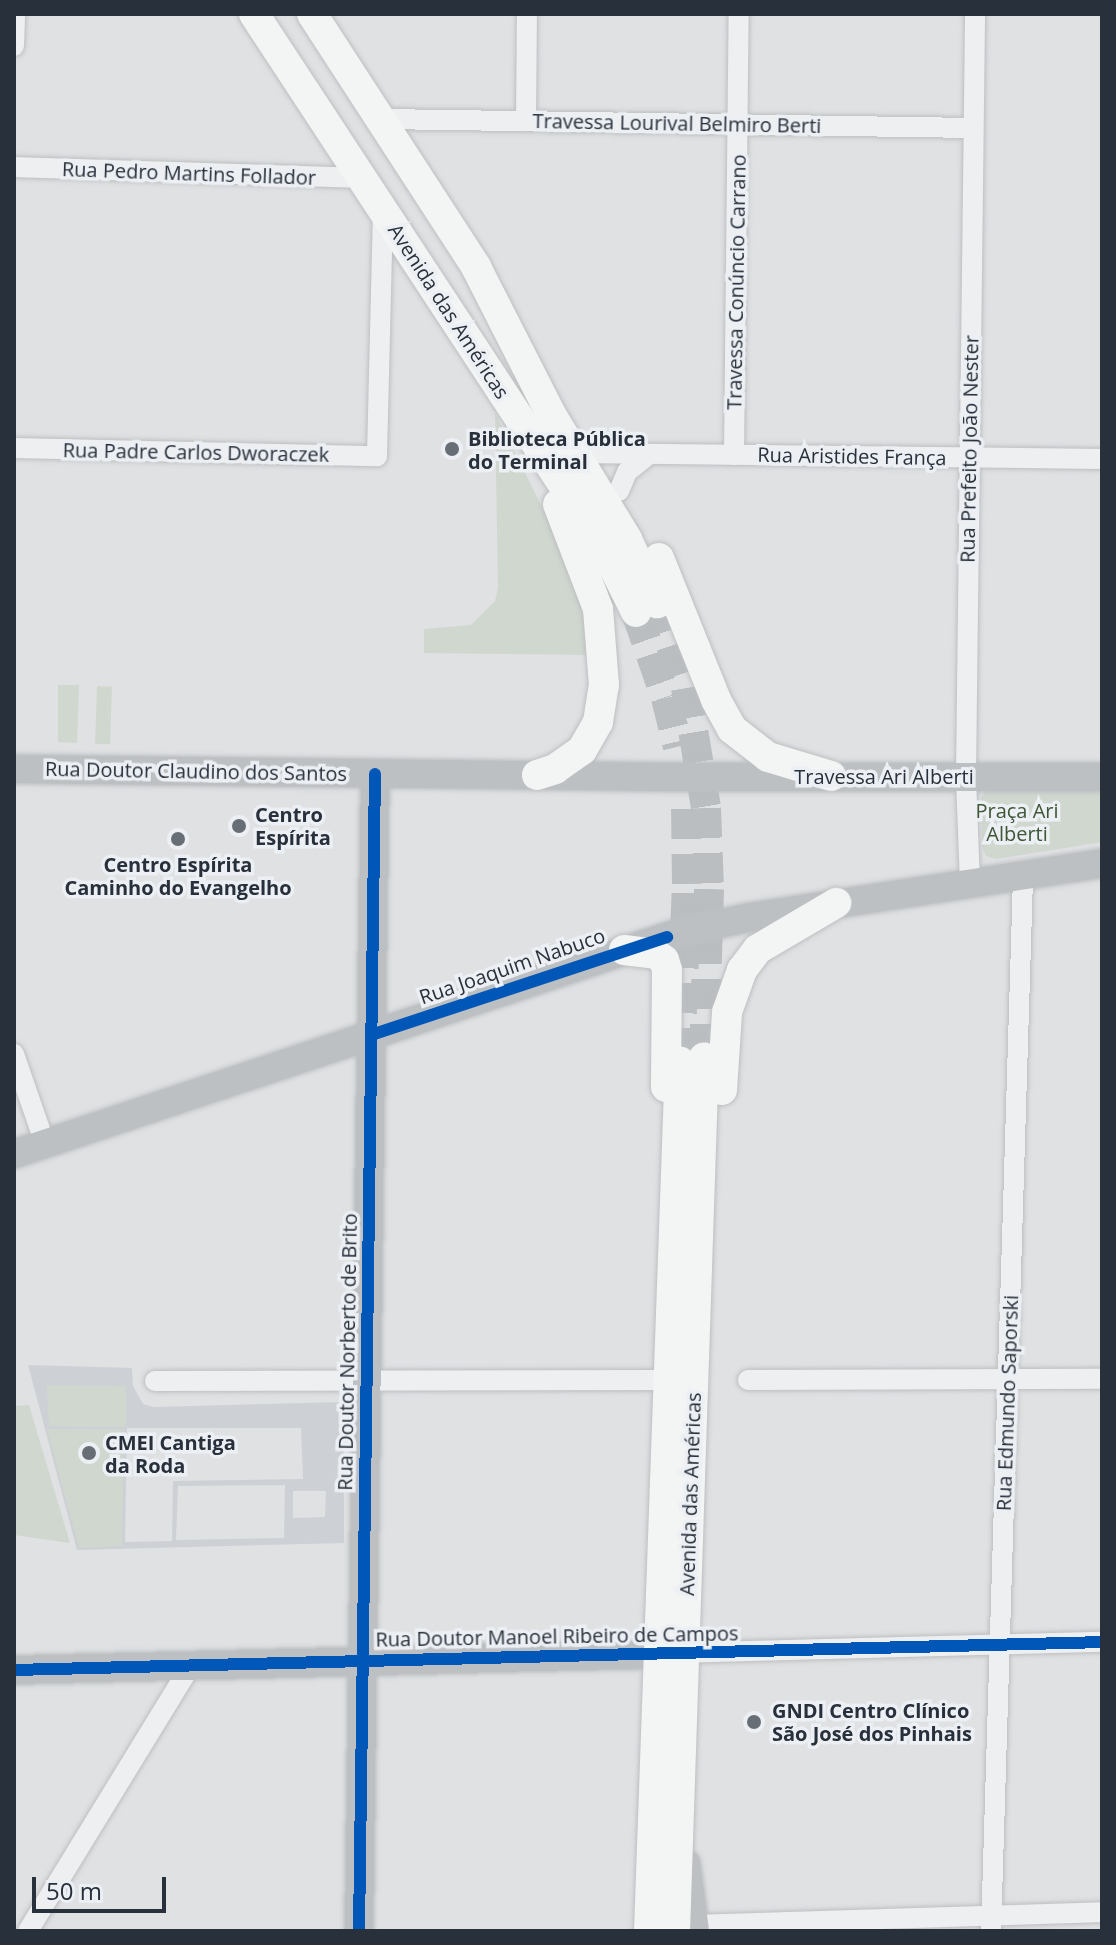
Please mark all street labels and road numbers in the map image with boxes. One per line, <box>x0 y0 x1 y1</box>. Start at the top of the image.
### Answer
street label: Travessa Lourival Belmiro Berti <box>532 108 822 138</box>
street label: Travessa Conúncio Carrano <box>722 154 750 410</box>
street label: Rua Pedro Martins Follador <box>62 157 316 189</box>
street label: Avenida das Américas <box>383 219 515 403</box>
street label: Rua Prefeito João Nester <box>955 335 983 563</box>
street label: Rua Padre Carlos Dworaczek <box>63 438 329 466</box>
street label: Rua Aristides França <box>757 442 947 470</box>
street label: Rua Doutor Claudino dos Santos <box>45 756 347 786</box>
street label: Travessa Ari Alberti <box>794 764 974 788</box>
street label: Rua Joaquim Nabuco <box>416 923 608 1009</box>
street label: Rua Doutor Norberto de Brito <box>333 1213 361 1491</box>
street label: Rua Edmundo Saporski <box>991 1294 1023 1512</box>
street label: Avenida das Américas <box>674 1392 706 1596</box>
street label: Rua Doutor Manoel Ribeiro de Campos <box>375 1621 739 1651</box>

